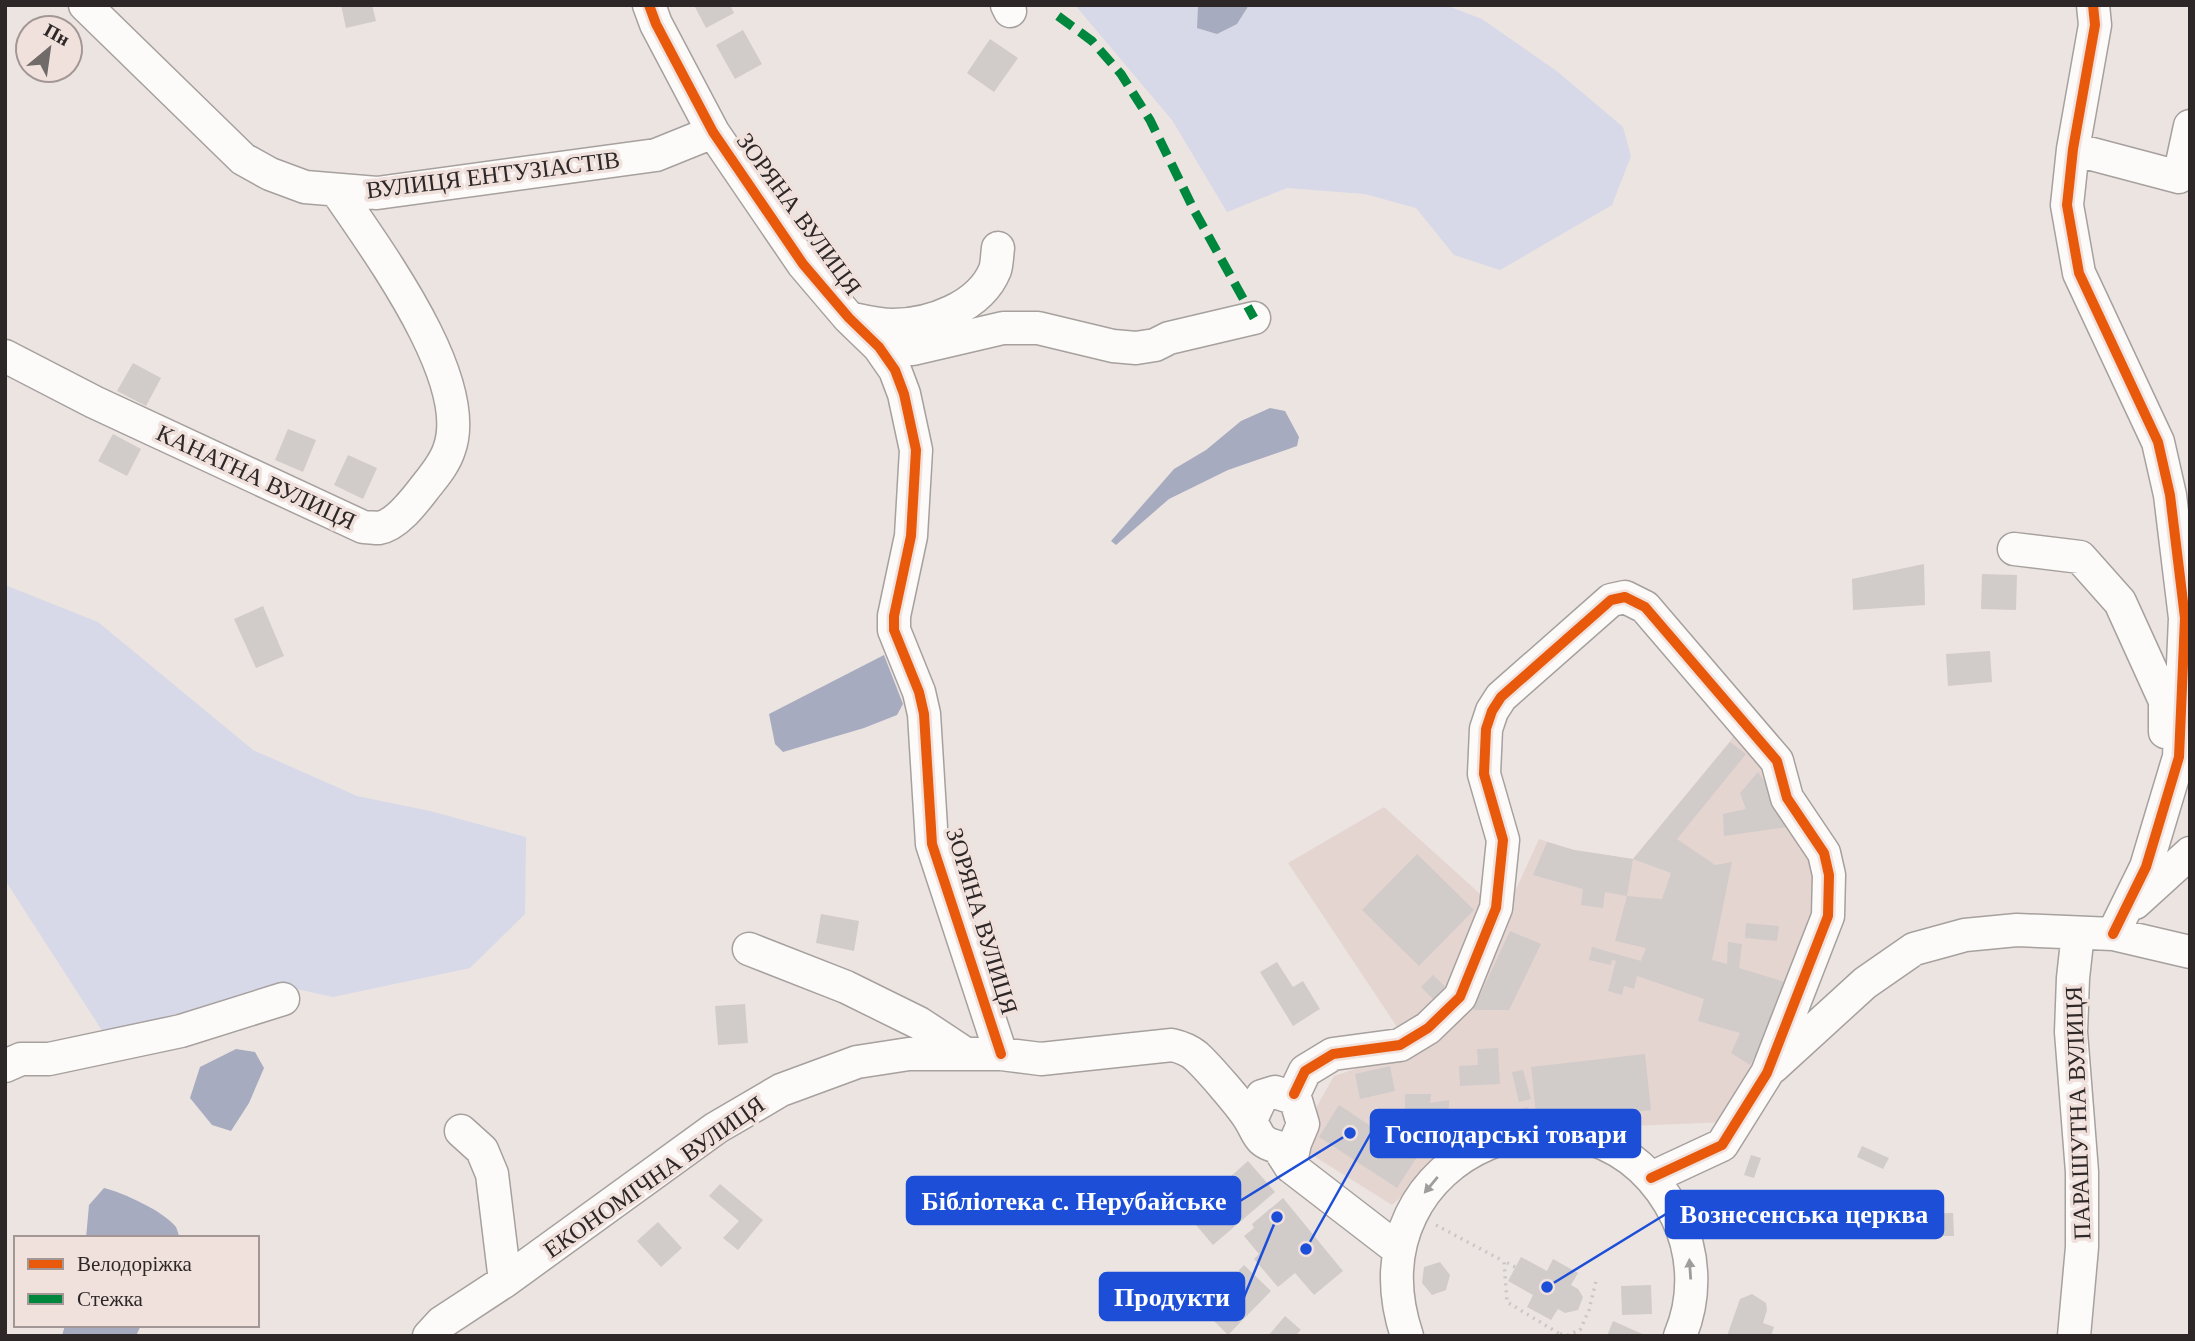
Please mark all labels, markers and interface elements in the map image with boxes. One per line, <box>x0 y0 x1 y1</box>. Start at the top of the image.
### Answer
north arrow <box>14 14 84 84</box>
text: Пн <box>41 19 73 50</box>
street label: ЗОРЯНА ВУЛИЦЯ <box>732 128 866 300</box>
street label: ВУЛИЦЯ ЕНТУЗІАСТІВ <box>365 147 621 203</box>
street label: КАНАТНА ВУЛИЦЯ <box>152 419 360 535</box>
street label: ЗОРЯНА ВУЛИЦЯ <box>941 825 1023 1017</box>
street label: ПАРАШУТНА ВУЛИЦЯ <box>2061 986 2095 1240</box>
street label: ЕКОНОМІЧНА ВУЛИЦЯ <box>539 1091 769 1263</box>
callout: Господарські товари <box>1371 1110 1640 1157</box>
text: Господарські товари <box>1385 1120 1627 1149</box>
one-way arrow <box>1423 1175 1438 1193</box>
callout: Бібліотека с. Нерубайське <box>907 1177 1240 1224</box>
text: Бібліотека с. Нерубайське <box>922 1187 1226 1216</box>
callout: Вознесенська церква <box>1666 1191 1943 1238</box>
text: Вознесенська церква <box>1680 1200 1928 1229</box>
legend <box>14 1236 259 1327</box>
text: Велодоріжка <box>77 1252 193 1276</box>
one-way arrow <box>1684 1258 1695 1280</box>
callout: Продукти <box>1100 1273 1244 1320</box>
text: Продукти <box>1114 1283 1230 1312</box>
text: Стежка <box>77 1287 144 1311</box>

